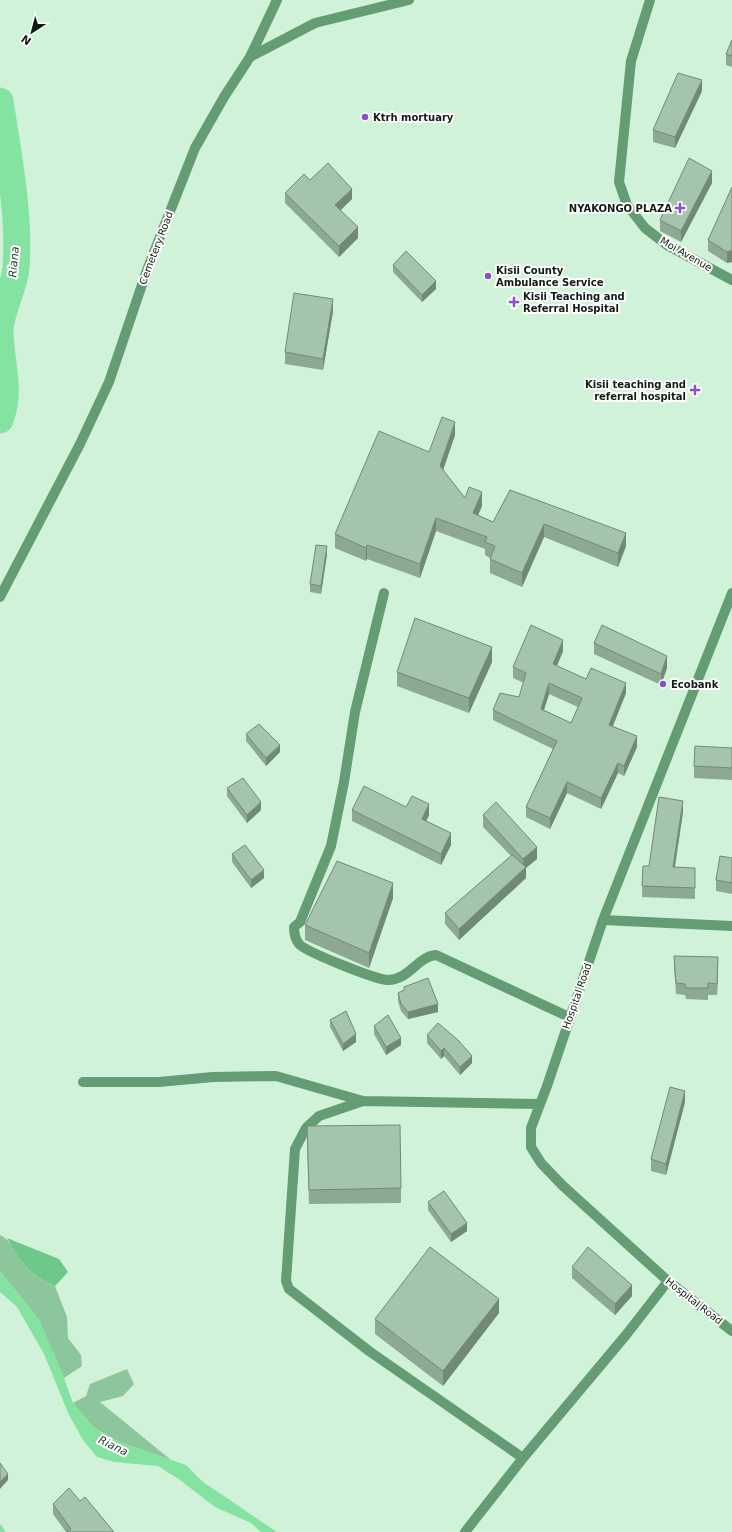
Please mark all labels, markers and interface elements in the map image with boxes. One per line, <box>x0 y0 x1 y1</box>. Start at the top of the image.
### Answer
north arrow <box>12 12 52 52</box>
text: N <box>19 32 34 48</box>
marker: Ktrh mortuary <box>360 112 370 122</box>
place label: Ktrh mortuary <box>373 112 454 123</box>
place label: NYAKONGO PLAZA <box>569 203 672 214</box>
marker: NYAKONGO PLAZA <box>675 203 685 213</box>
street label: Cemetery Road <box>137 210 175 286</box>
street label: Moi Avenue <box>658 235 714 273</box>
water label: Riana <box>6 246 22 278</box>
place label: Kisii County Ambulance Service <box>496 265 604 288</box>
marker: Kisii County Ambulance Service <box>483 271 493 281</box>
place label: Kisii Teaching and Referral Hospital <box>523 291 625 314</box>
marker: Kisii Teaching and Referral Hospital <box>508 296 520 308</box>
place label: Kisii teaching and referral hospital <box>585 379 686 402</box>
marker: Kisii teaching and referral hospital <box>689 384 701 396</box>
marker: Ecobank <box>658 679 668 689</box>
place label: Ecobank <box>671 679 719 690</box>
street label: Hospital Road <box>561 962 593 1030</box>
street label: Hospital Road <box>663 1275 725 1327</box>
water label: Riana <box>96 1433 130 1459</box>

